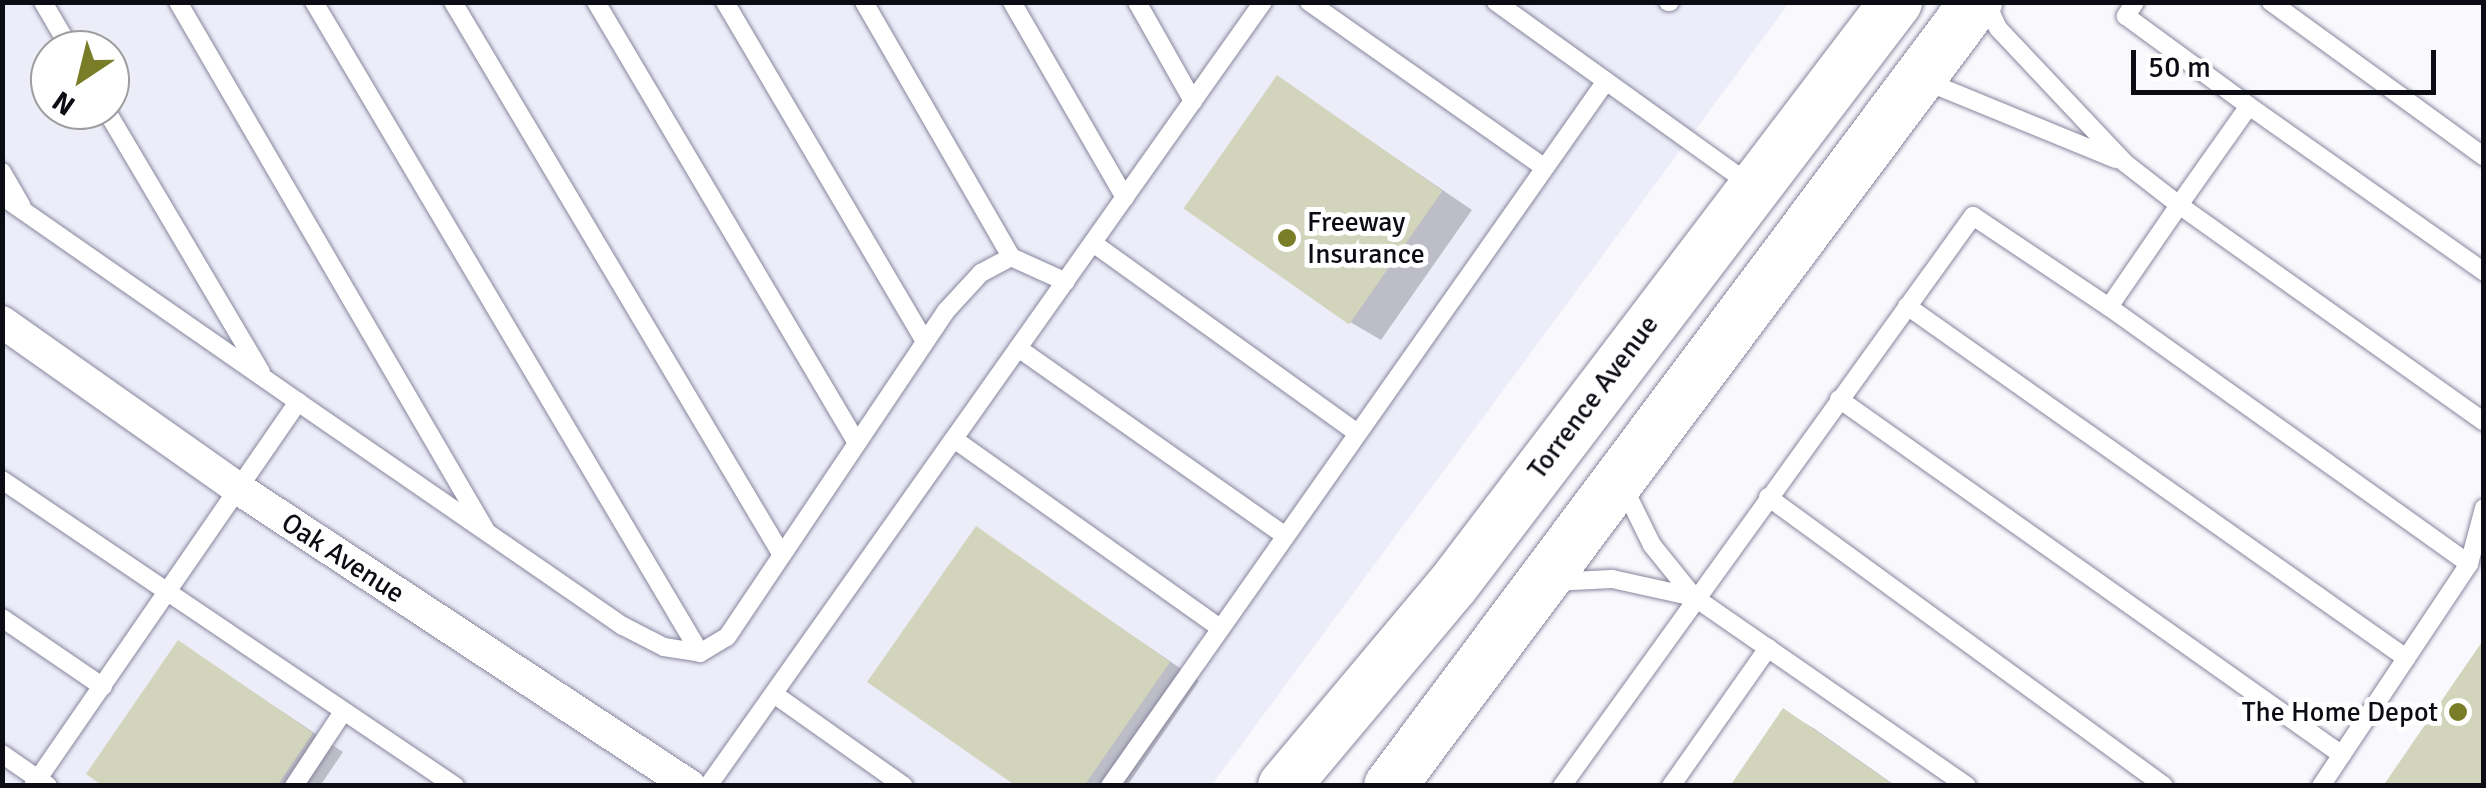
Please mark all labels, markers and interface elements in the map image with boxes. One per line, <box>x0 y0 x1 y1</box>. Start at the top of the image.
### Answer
north arrow <box>30 30 130 130</box>
scale bar <box>2136 30 2441 92</box>
text: 50 m <box>2148 49 2211 86</box>
text: N <box>46 83 82 122</box>
place label: Freeway Insurance <box>1307 205 1425 271</box>
marker: Freeway Insurance <box>1276 227 1298 249</box>
street label: Torrence Avenue <box>1521 309 1665 485</box>
street label: Oak Avenue <box>275 506 411 610</box>
place label: The Home Depot <box>2242 695 2438 729</box>
marker: The Home Depot <box>2447 701 2469 723</box>

